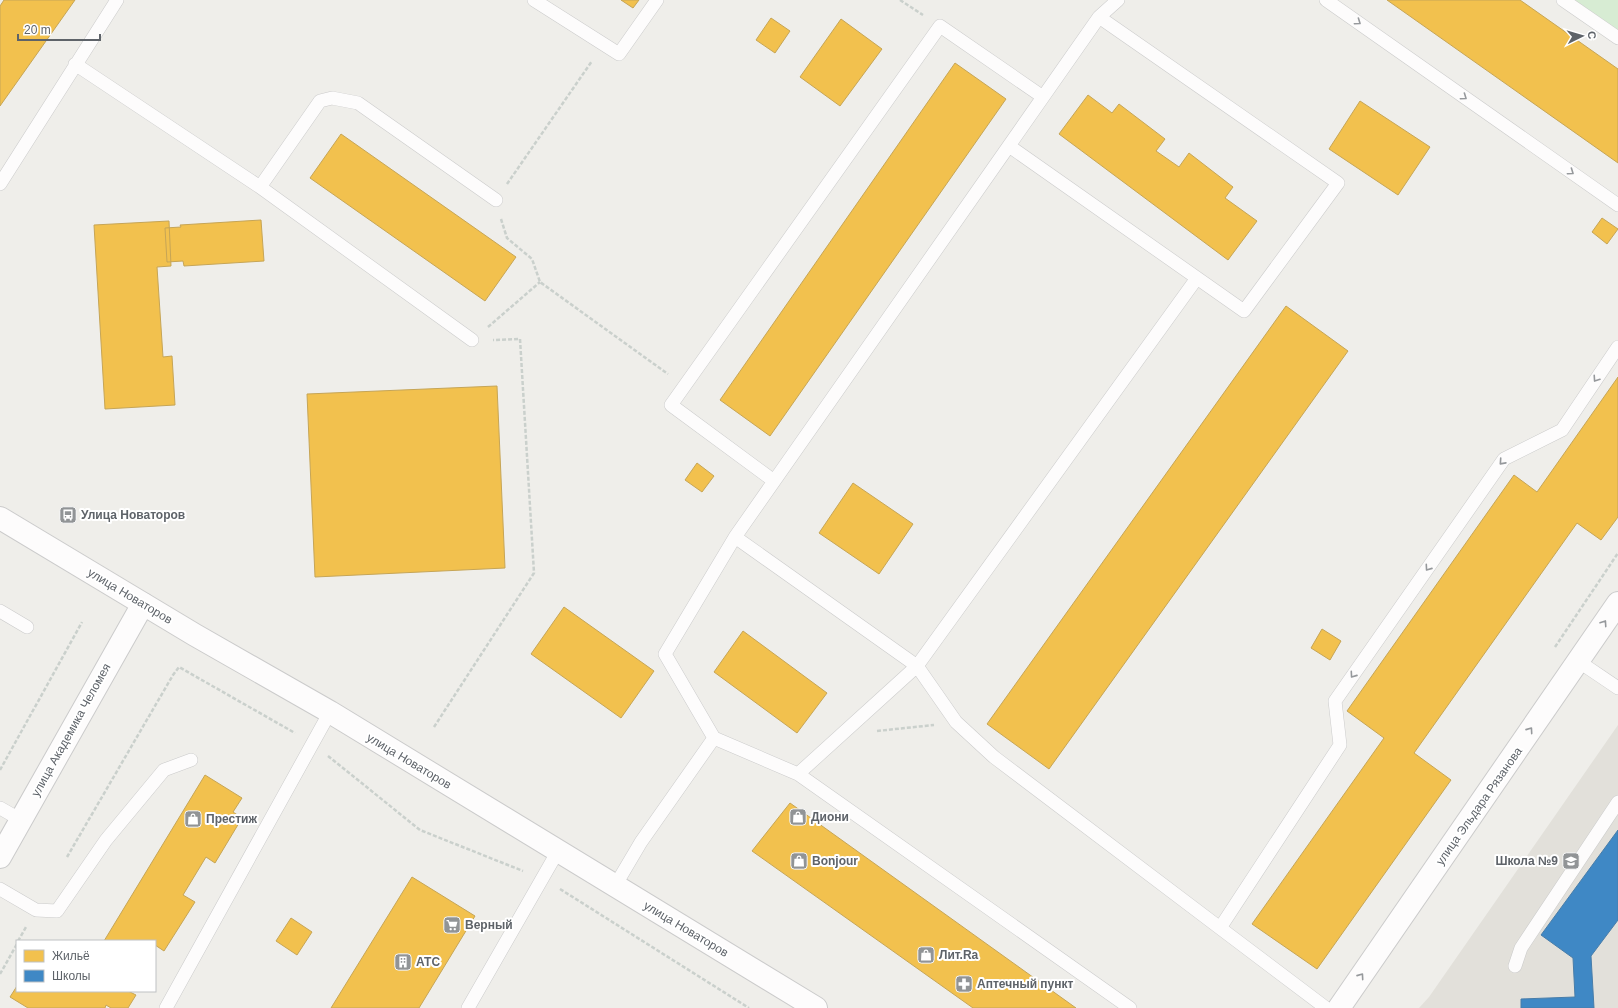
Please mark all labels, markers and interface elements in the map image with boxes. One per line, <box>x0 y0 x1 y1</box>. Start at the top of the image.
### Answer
scale bar <box>18 16 100 42</box>
north arrow <box>1562 16 1602 56</box>
one-way arrow <box>1354 17 1361 25</box>
text: 20 m <box>24 23 51 37</box>
text: С <box>1586 31 1598 40</box>
one-way arrow <box>1460 92 1467 99</box>
one-way arrow <box>1566 167 1573 174</box>
one-way arrow <box>1593 375 1601 382</box>
one-way arrow <box>1500 457 1507 465</box>
bus stop icon: Улица Новаторов <box>58 505 78 525</box>
place label: Улица Новаторов <box>81 508 185 522</box>
one-way arrow <box>1426 564 1433 571</box>
street label: улица Новаторов <box>85 565 175 627</box>
one-way arrow <box>1599 621 1606 628</box>
street label: улица Академика Челомея <box>28 661 114 799</box>
one-way arrow <box>1350 671 1358 678</box>
one-way arrow <box>1525 728 1532 735</box>
street label: улица Новаторов <box>364 730 454 792</box>
street label: улица Эльдара Рязанова <box>1433 744 1525 868</box>
shop icon: Диони <box>788 807 808 827</box>
shop icon: Престиж <box>183 809 203 829</box>
place label: Диони <box>811 810 849 824</box>
place label: Престиж <box>206 812 257 826</box>
shop icon: Bonjour <box>789 851 809 871</box>
school or university icon: Школа №9 <box>1561 851 1581 871</box>
place label: Bonjour <box>812 854 858 868</box>
place label: Школа №9 <box>1495 854 1558 868</box>
street label: улица Новаторов <box>641 898 731 960</box>
supermarket icon: Верный <box>442 915 462 935</box>
place label: Верный <box>465 918 513 932</box>
legend <box>16 940 156 992</box>
shop icon: Лит.Ra <box>916 945 936 965</box>
place label: Лит.Ra <box>939 948 979 962</box>
text: Жильё <box>52 949 90 963</box>
building icon: АТС <box>393 952 413 972</box>
place label: АТС <box>416 955 440 969</box>
text: Школы <box>52 969 90 983</box>
one-way arrow <box>1357 973 1364 980</box>
pharmacy icon: Аптечный пункт <box>954 974 974 994</box>
place label: Аптечный пункт <box>977 977 1074 991</box>

